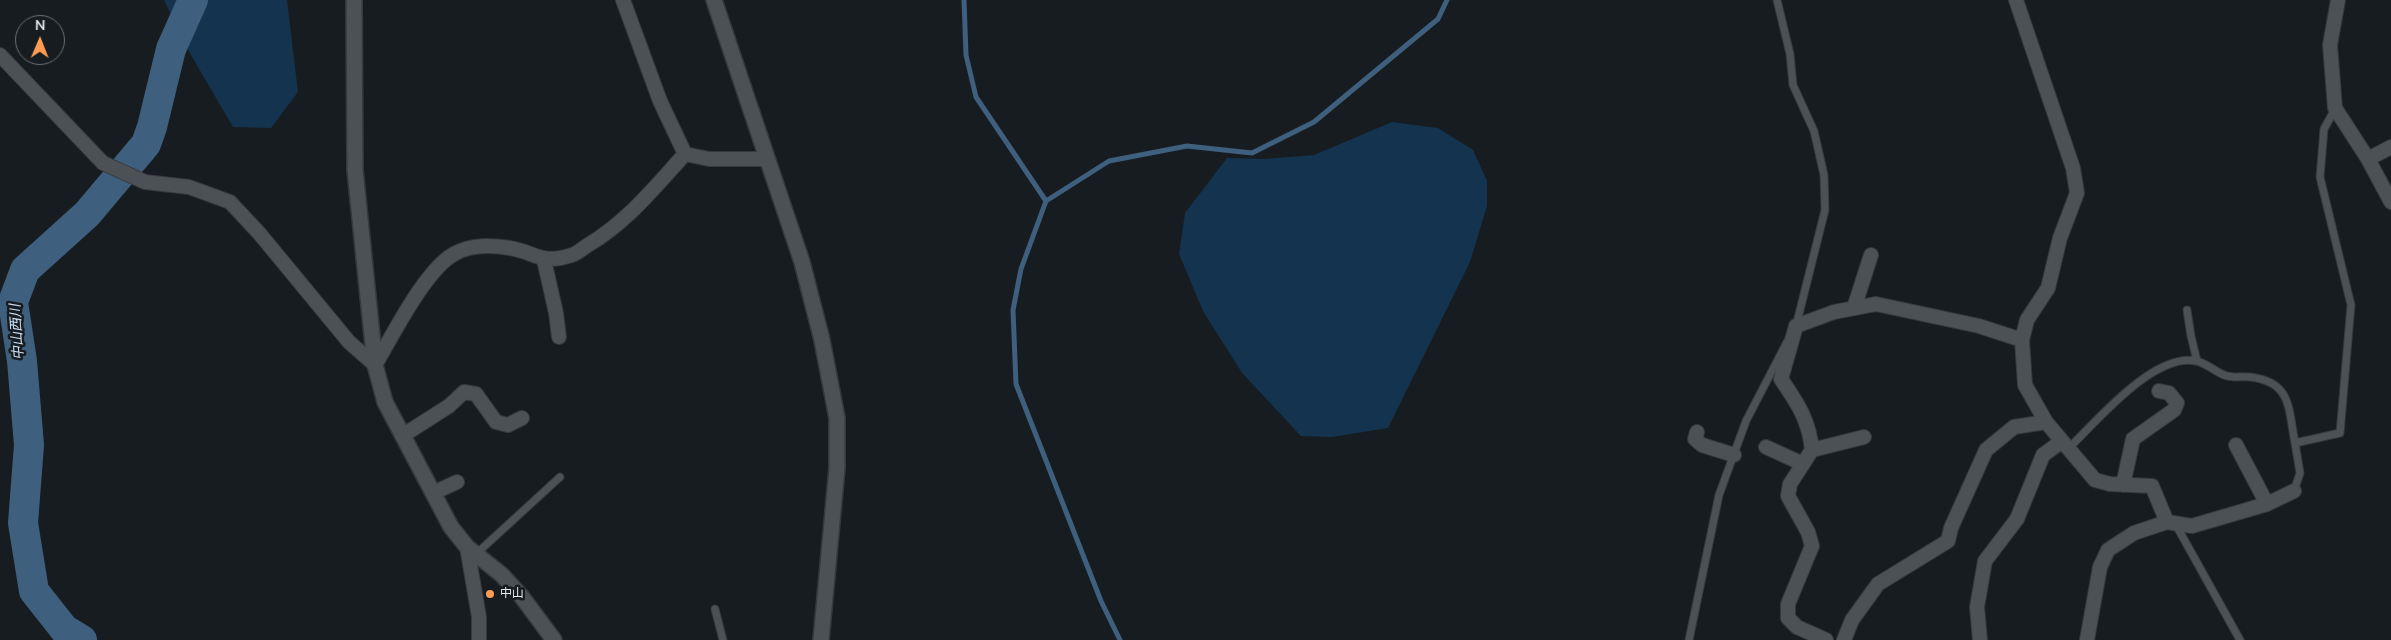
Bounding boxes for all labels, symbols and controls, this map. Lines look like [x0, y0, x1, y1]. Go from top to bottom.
north arrow [15, 15, 65, 65]
text: N [35, 16, 46, 35]
water label: 中山西川 [8, 303, 28, 361]
place label: 中山 [500, 587, 524, 601]
marker: 中山 [484, 588, 496, 600]

